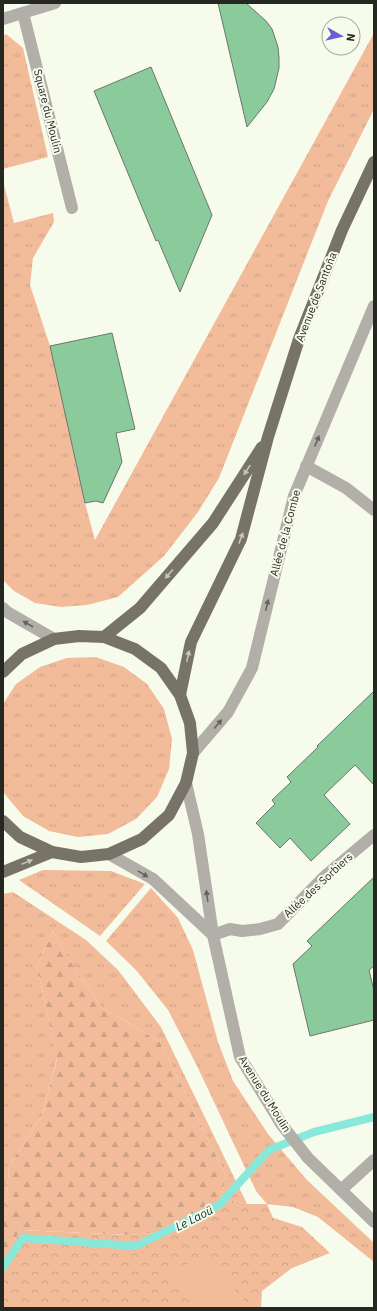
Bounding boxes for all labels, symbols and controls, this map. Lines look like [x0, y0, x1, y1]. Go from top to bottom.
north arrow [321, 16, 361, 56]
text: N [343, 32, 358, 42]
street label: Square du Moulin [31, 68, 65, 154]
street label: Avenue de Santoña [292, 250, 340, 344]
one-way arrow [314, 436, 320, 447]
one-way arrow [243, 465, 251, 475]
street label: Allée de la Combe [267, 488, 303, 578]
one-way arrow [238, 532, 244, 544]
one-way arrow [165, 569, 174, 579]
one-way arrow [264, 599, 270, 611]
one-way arrow [22, 621, 34, 628]
one-way arrow [185, 650, 191, 663]
one-way arrow [214, 718, 223, 729]
street label: Allée des Sorbiers [281, 849, 355, 921]
one-way arrow [22, 859, 33, 865]
one-way arrow [137, 870, 149, 877]
one-way arrow [204, 890, 210, 902]
street label: Avenue du Moulin [236, 1053, 294, 1135]
water label: Le Laoü [173, 1202, 216, 1234]

